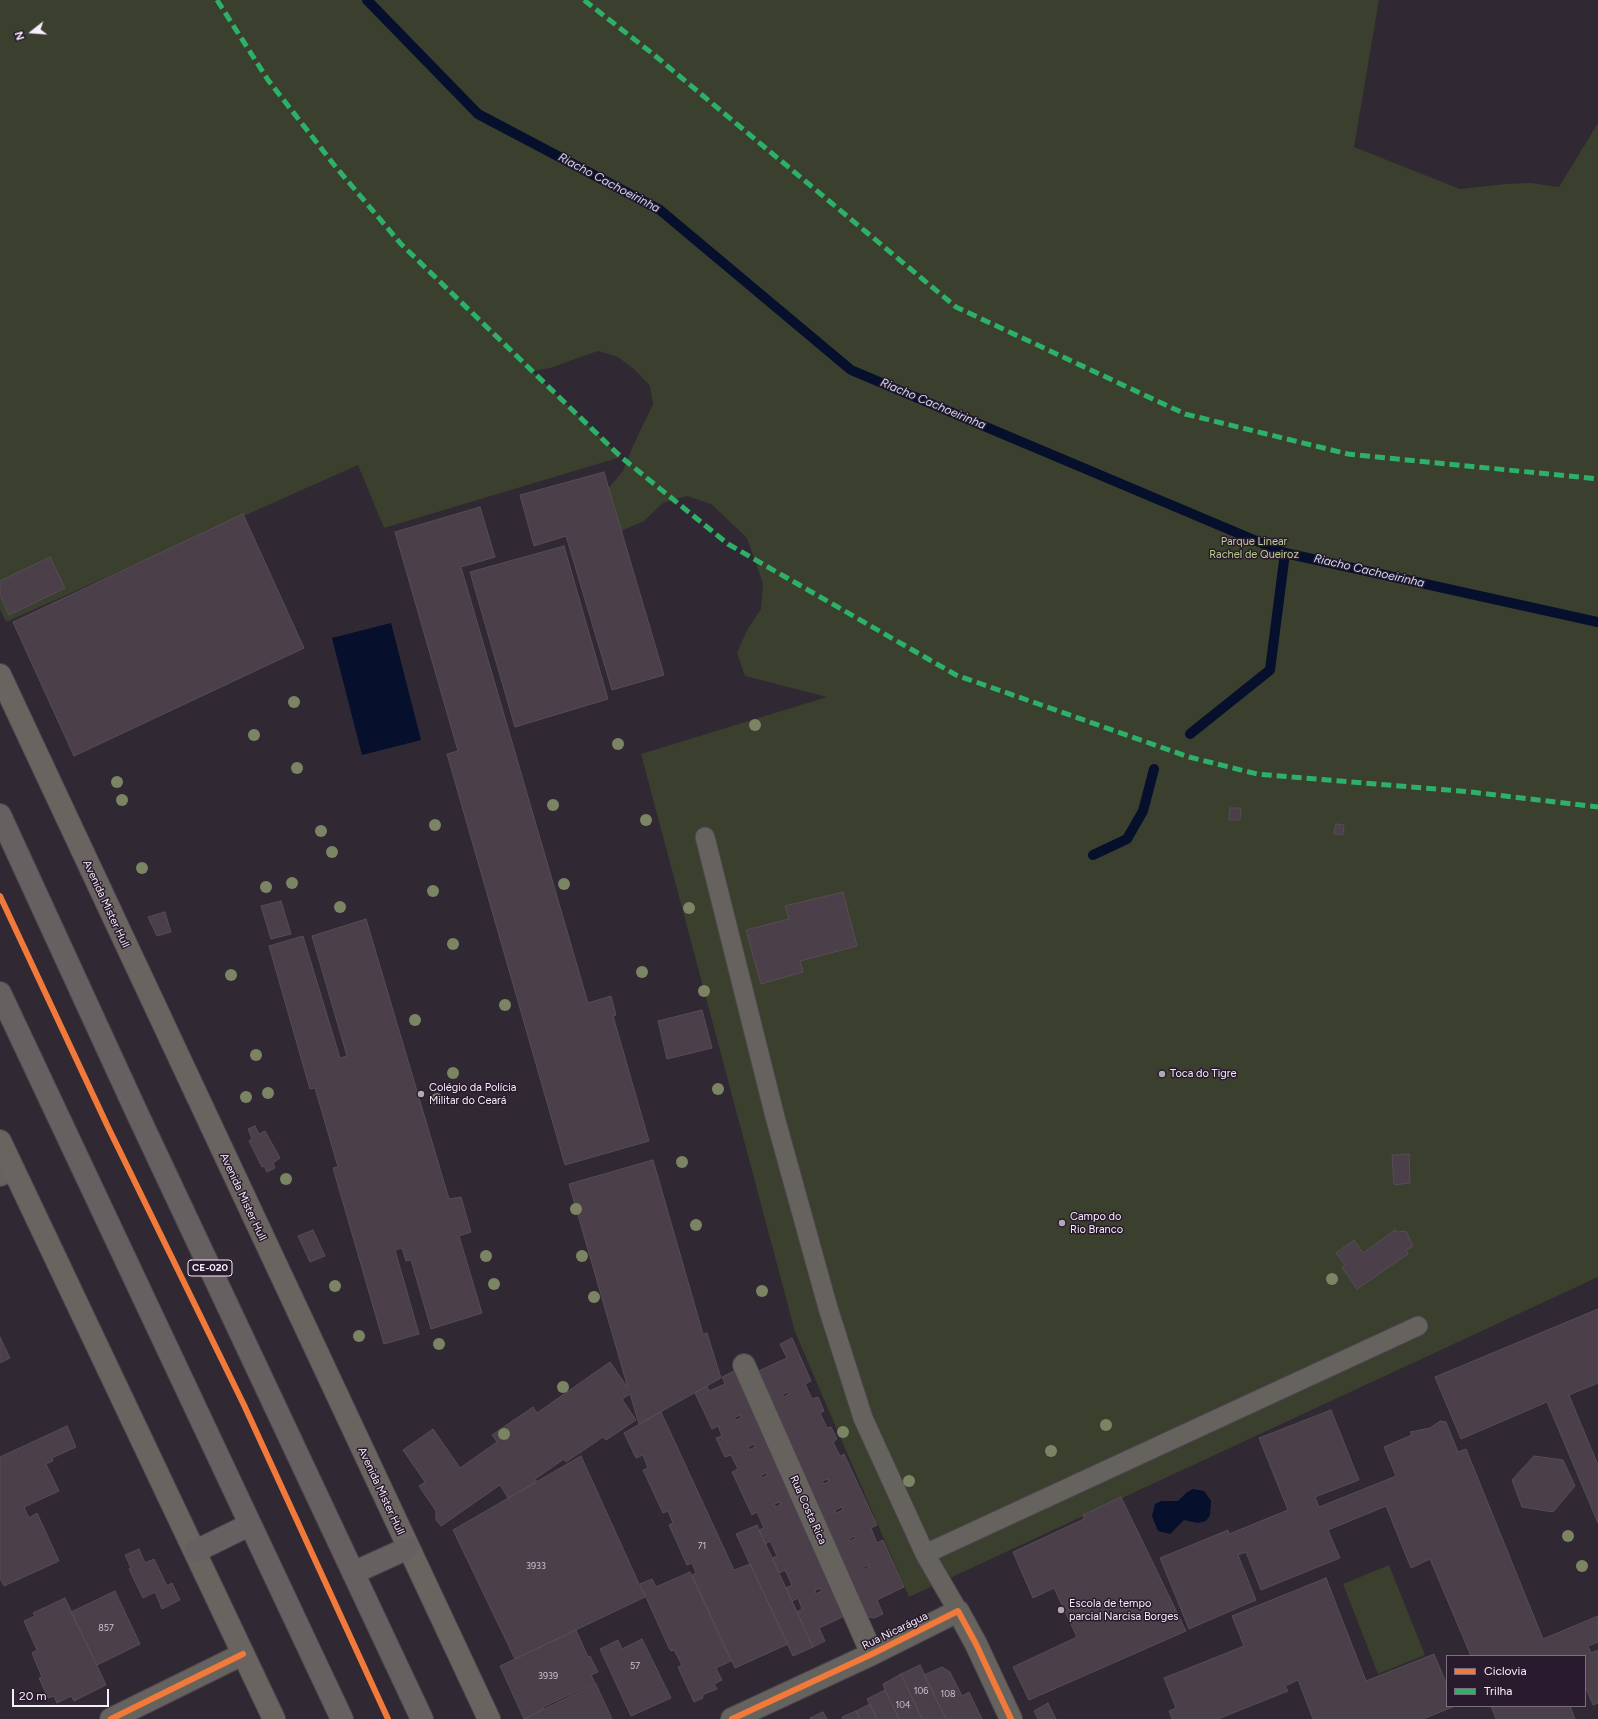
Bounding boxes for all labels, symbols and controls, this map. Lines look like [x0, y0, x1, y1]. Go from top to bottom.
north arrow [12, 12, 52, 52]
text: N [13, 30, 28, 42]
water label: Riacho Cachoeirinha [556, 150, 662, 216]
water label: Riacho Cachoeirinha [878, 375, 988, 433]
park label: Parque Linear Rachel de Queiroz [1209, 535, 1299, 561]
water label: Riacho Cachoeirinha [1312, 551, 1426, 591]
street label: Avenida Mister Hull [80, 858, 132, 950]
place label: Toca do Tigre [1170, 1067, 1236, 1081]
marker: Toca do Tigre [1157, 1069, 1167, 1079]
place label: Colégio da Polícia Militar do Ceará [429, 1081, 516, 1107]
marker: Colégio da Polícia Militar do Ceará [416, 1089, 426, 1099]
street label: Avenida Mister Hull [217, 1151, 269, 1243]
place label: Campo do Rio Branco [1070, 1210, 1123, 1236]
marker: Campo do Rio Branco [1057, 1218, 1067, 1228]
road number: CE-020 [188, 1260, 232, 1276]
street label: Avenida Mister Hull [355, 1445, 407, 1537]
street label: Rua Costa Rica [787, 1473, 829, 1547]
house number: 71 [698, 1541, 706, 1551]
house number: 3933 [526, 1561, 546, 1571]
place label: Escola de tempo parcial Narcisa Borges [1069, 1597, 1178, 1623]
marker: Escola de tempo parcial Narcisa Borges [1056, 1605, 1066, 1615]
street label: Rua Nicarágua [860, 1609, 930, 1653]
house number: 857 [98, 1623, 114, 1633]
legend [1446, 1655, 1586, 1707]
house number: 57 [630, 1661, 640, 1671]
text: Ciclovia [1484, 1664, 1527, 1678]
house number: 3939 [538, 1671, 558, 1681]
scale bar [14, 1681, 111, 1707]
text: Trilha [1484, 1684, 1512, 1698]
house number: 106 [914, 1686, 928, 1696]
text: 20 m [19, 1689, 47, 1703]
house number: 108 [940, 1689, 956, 1699]
house number: 104 [895, 1700, 911, 1710]

